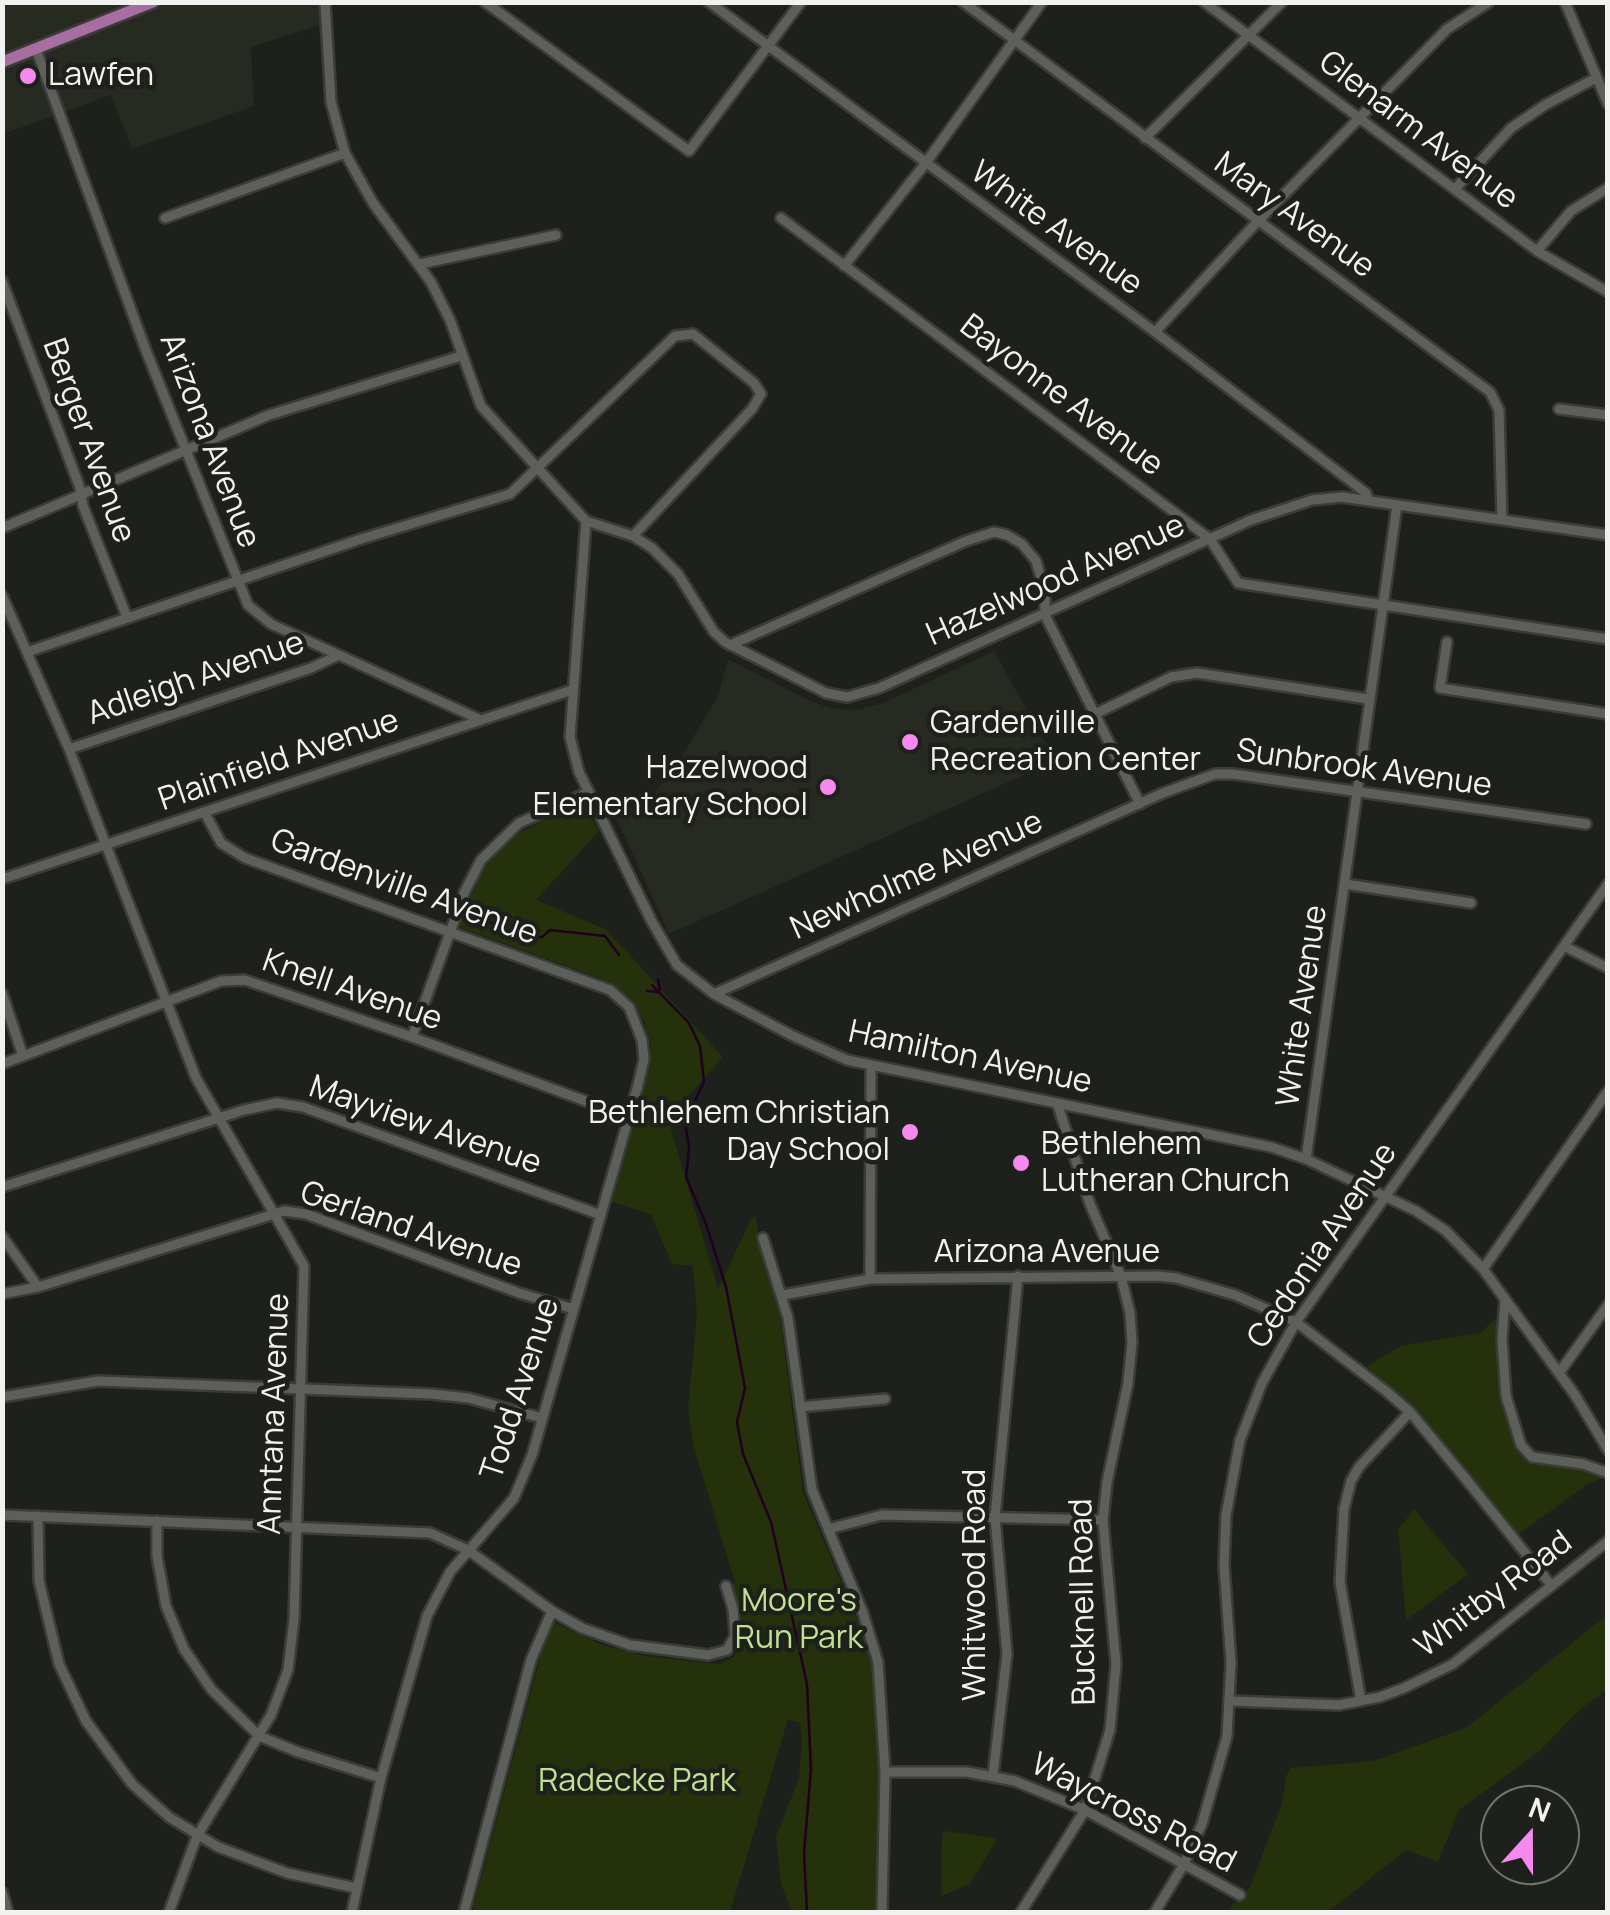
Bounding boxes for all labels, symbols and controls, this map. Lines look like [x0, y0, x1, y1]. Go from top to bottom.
street label: Glenarm Avenue [1311, 44, 1525, 218]
place label: Lawfen [48, 57, 154, 95]
marker: Lawfen [17, 65, 39, 87]
street label: Mary Avenue [1206, 145, 1382, 287]
street label: White Avenue [962, 154, 1150, 304]
street label: Bayonne Avenue [952, 307, 1170, 485]
street label: Arizona Avenue [150, 328, 268, 554]
street label: Berger Avenue [33, 334, 143, 548]
street label: Hazelwood Avenue [921, 507, 1191, 655]
street label: Adleigh Avenue [83, 624, 309, 734]
street label: Plainfield Avenue [154, 702, 404, 820]
place label: Gardenville Recreation Center [930, 705, 1201, 780]
marker: Gardenville Recreation Center [899, 731, 921, 753]
street label: Sunbrook Avenue [1234, 732, 1494, 806]
place label: Hazelwood Elementary School [533, 750, 808, 825]
marker: Hazelwood Elementary School [817, 776, 839, 798]
street label: Newholme Avenue [785, 803, 1049, 949]
street label: Gardenville Avenue [265, 822, 543, 954]
street label: White Avenue [1270, 903, 1336, 1109]
street label: Knell Avenue [257, 942, 447, 1040]
street label: Hamilton Avenue [845, 1013, 1095, 1103]
street label: Mayview Avenue [304, 1068, 546, 1184]
place label: Bethlehem Christian Day School [588, 1095, 890, 1170]
marker: Bethlehem Christian Day School [899, 1121, 921, 1143]
place label: Bethlehem Lutheran Church [1041, 1126, 1290, 1201]
street label: Cedonia Avenue [1240, 1136, 1406, 1356]
marker: Bethlehem Lutheran Church [1010, 1152, 1032, 1174]
street label: Gerland Avenue [295, 1174, 527, 1286]
street label: Arizona Avenue [934, 1234, 1160, 1272]
street label: Anntana Avenue [252, 1293, 298, 1535]
street label: Todd Avenue [473, 1293, 569, 1485]
street label: Whitwood Road [957, 1469, 995, 1701]
street label: Bucknell Road [1063, 1498, 1105, 1706]
street label: Whitby Road [1408, 1524, 1580, 1666]
park label: Moore's Run Park [735, 1583, 863, 1658]
street label: Waycross Road [1024, 1746, 1242, 1882]
park label: Radecke Park [538, 1763, 736, 1801]
north arrow [1480, 1785, 1580, 1885]
text: N [1524, 1788, 1556, 1830]

